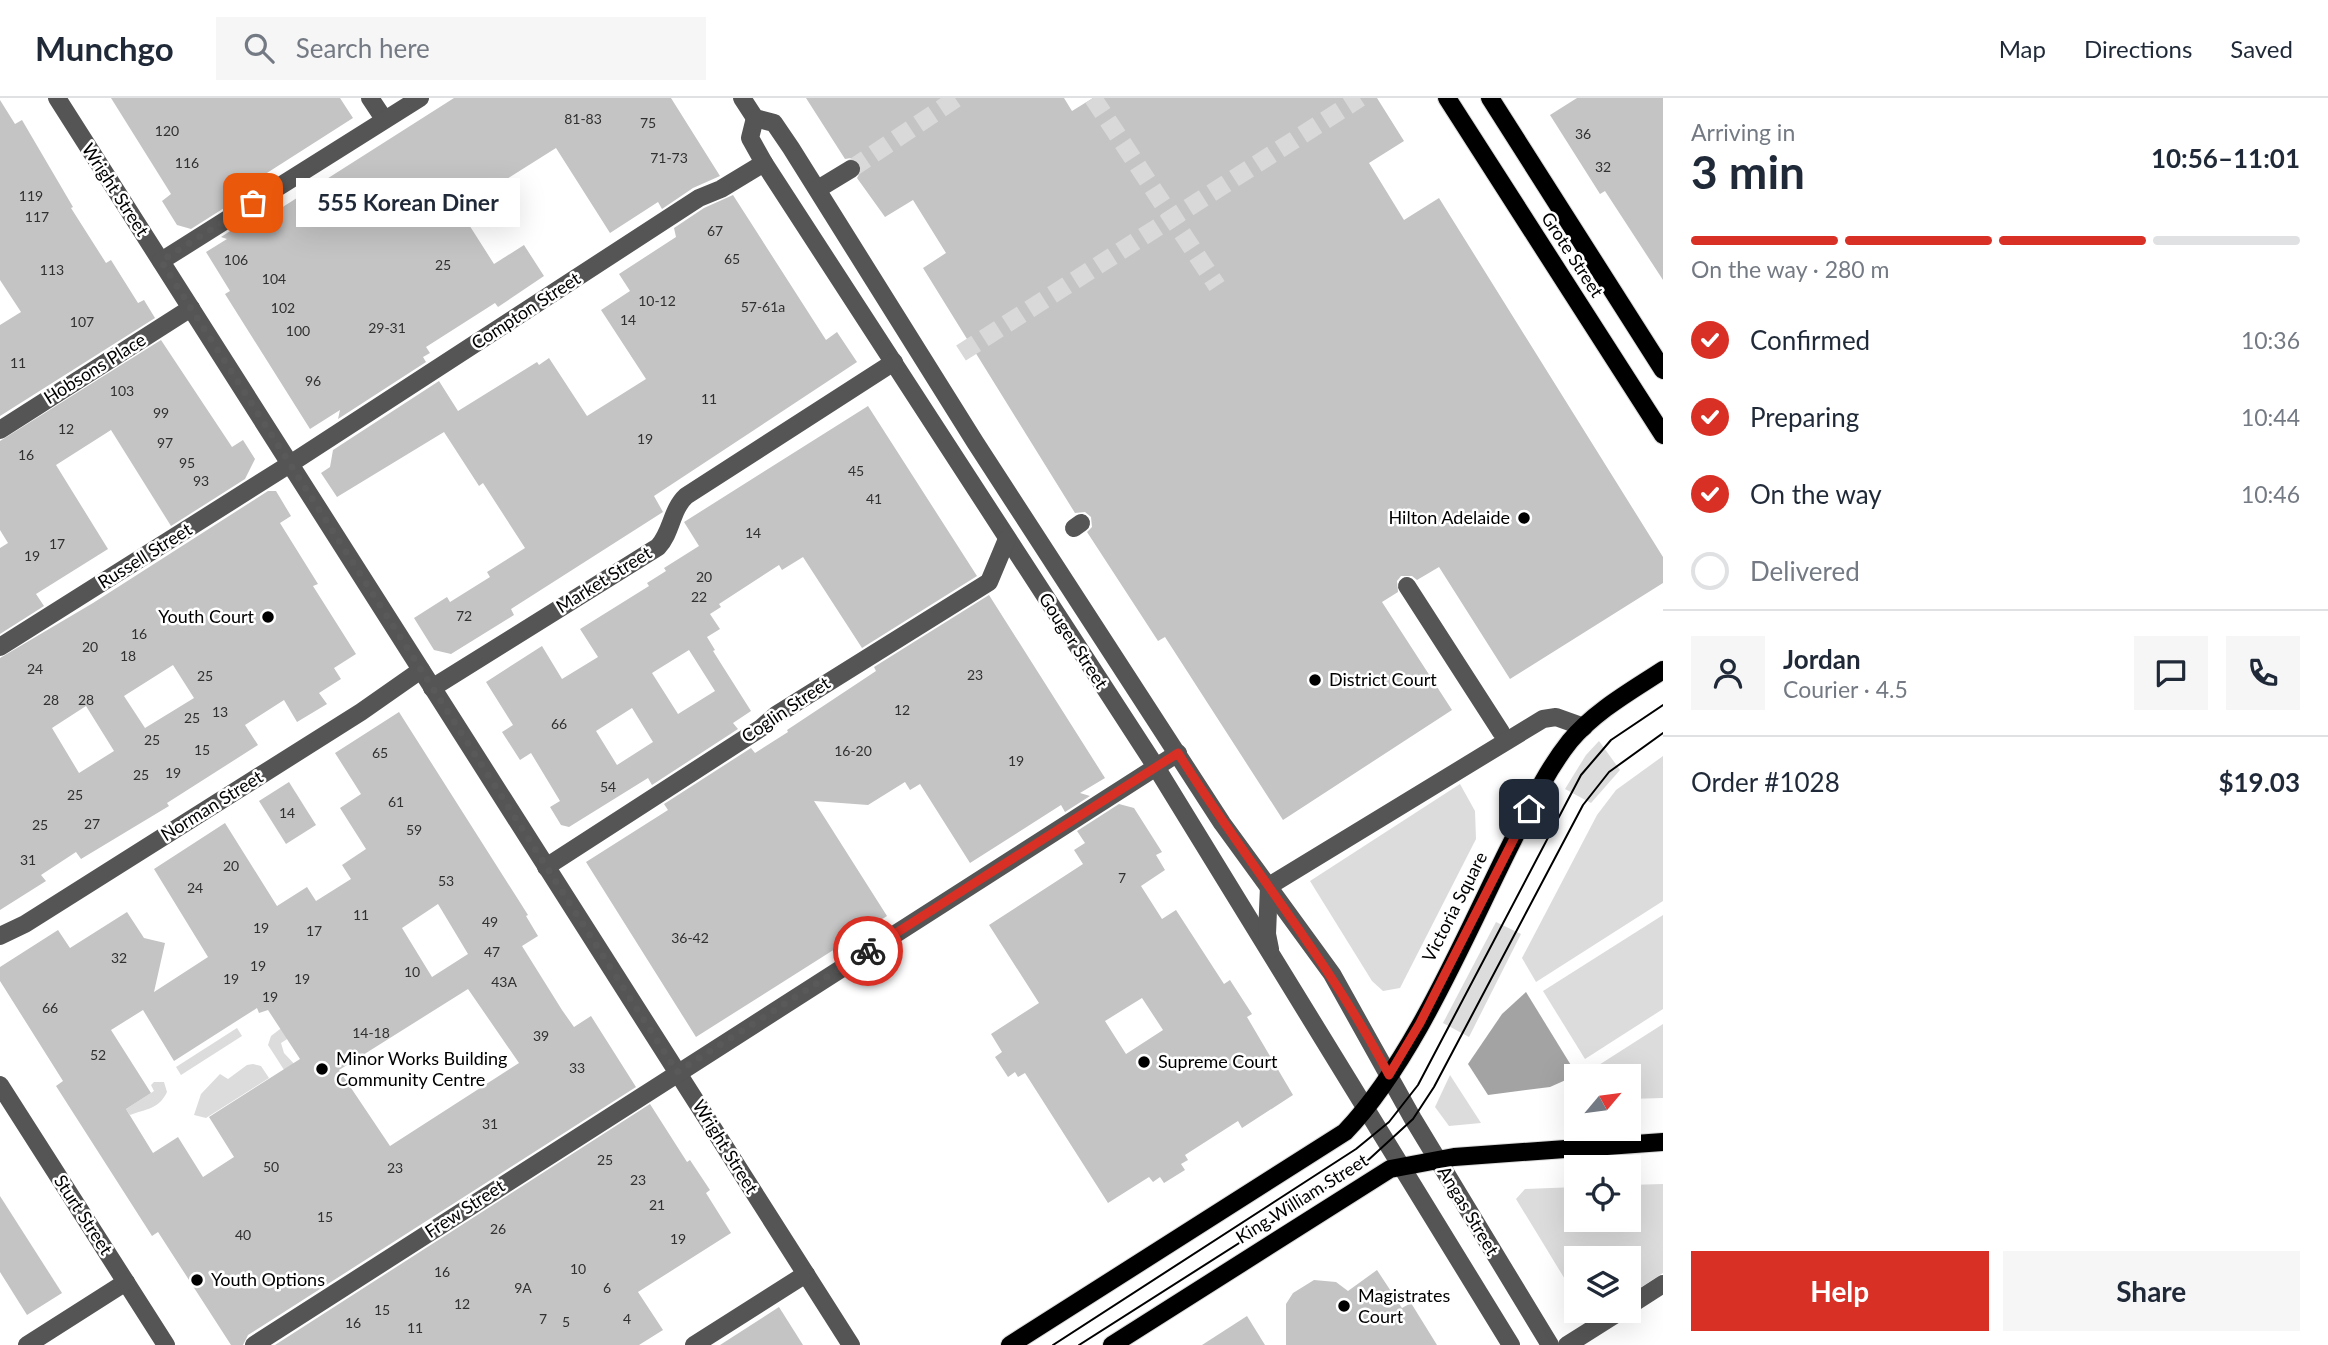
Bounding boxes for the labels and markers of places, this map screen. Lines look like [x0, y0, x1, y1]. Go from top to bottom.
pin [223, 173, 283, 233]
callout: 555 Korean Diner [295, 178, 519, 228]
place label: Hilton Adelaide [1388, 506, 1510, 528]
marker: Hilton Adelaide [1516, 510, 1532, 526]
place label: Youth Court [158, 605, 255, 627]
marker: Youth Court [260, 609, 276, 625]
place label: District Court [1329, 668, 1437, 690]
marker: District Court [1307, 672, 1323, 688]
pin [1499, 779, 1559, 839]
place label: Minor Works Building Community Centre [336, 1047, 507, 1090]
place label: Supreme Court [1158, 1050, 1278, 1072]
marker: Supreme Court [1136, 1054, 1152, 1070]
marker: Minor Works Building Community Centre [314, 1061, 330, 1077]
place label: Youth Options [211, 1268, 325, 1290]
marker: Youth Options [189, 1272, 205, 1288]
place label: Magistrates Court [1358, 1284, 1450, 1327]
marker: Magistrates Court [1336, 1298, 1352, 1314]

